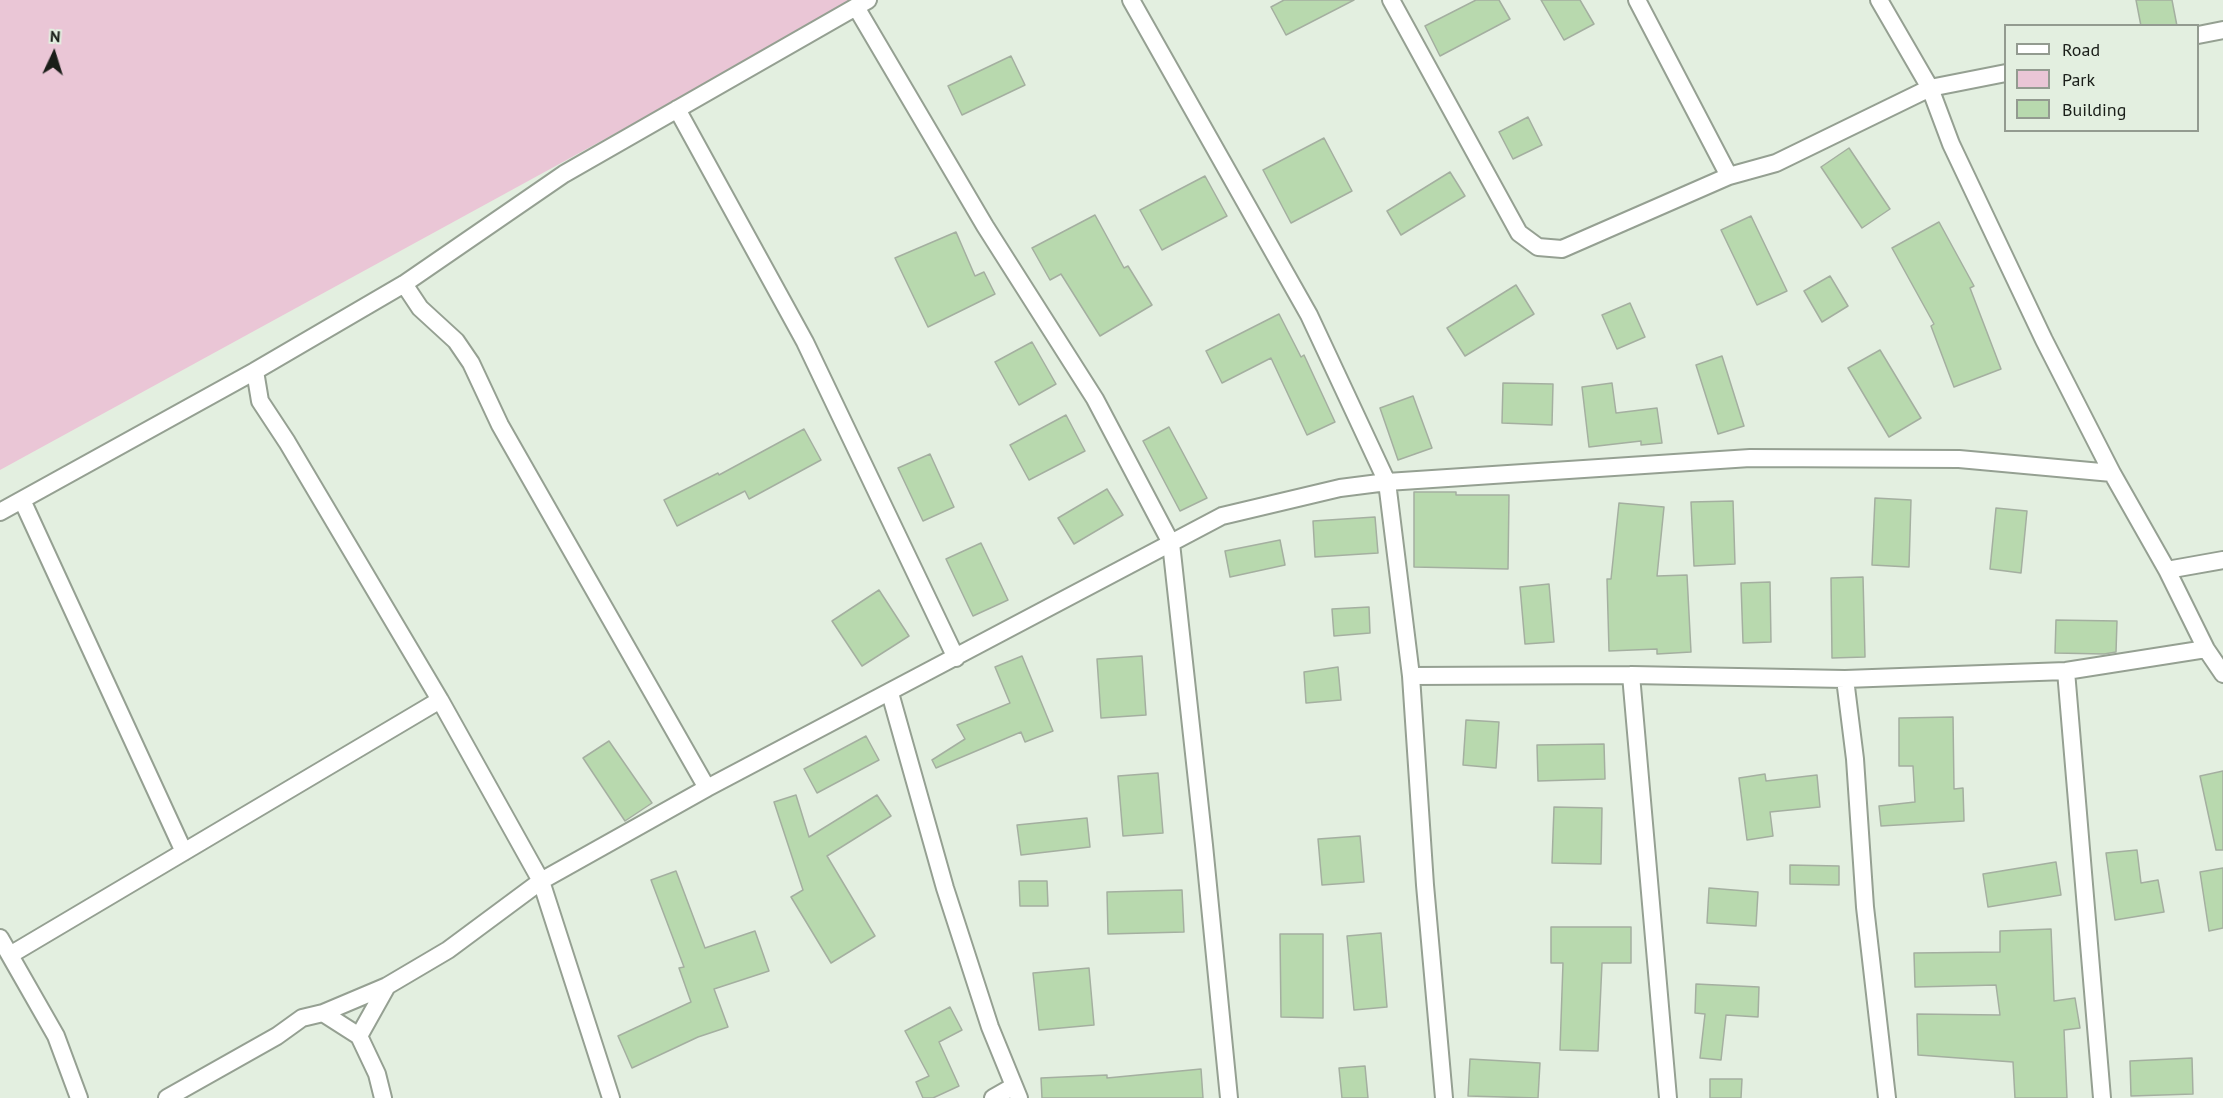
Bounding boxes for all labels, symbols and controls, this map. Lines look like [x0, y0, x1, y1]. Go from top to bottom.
north arrow [24, 24, 84, 84]
legend [2004, 24, 2199, 132]
text: N [49, 26, 61, 46]
text: Road [2062, 38, 2100, 61]
text: Park [2062, 68, 2095, 91]
text: Building [2062, 98, 2126, 121]

